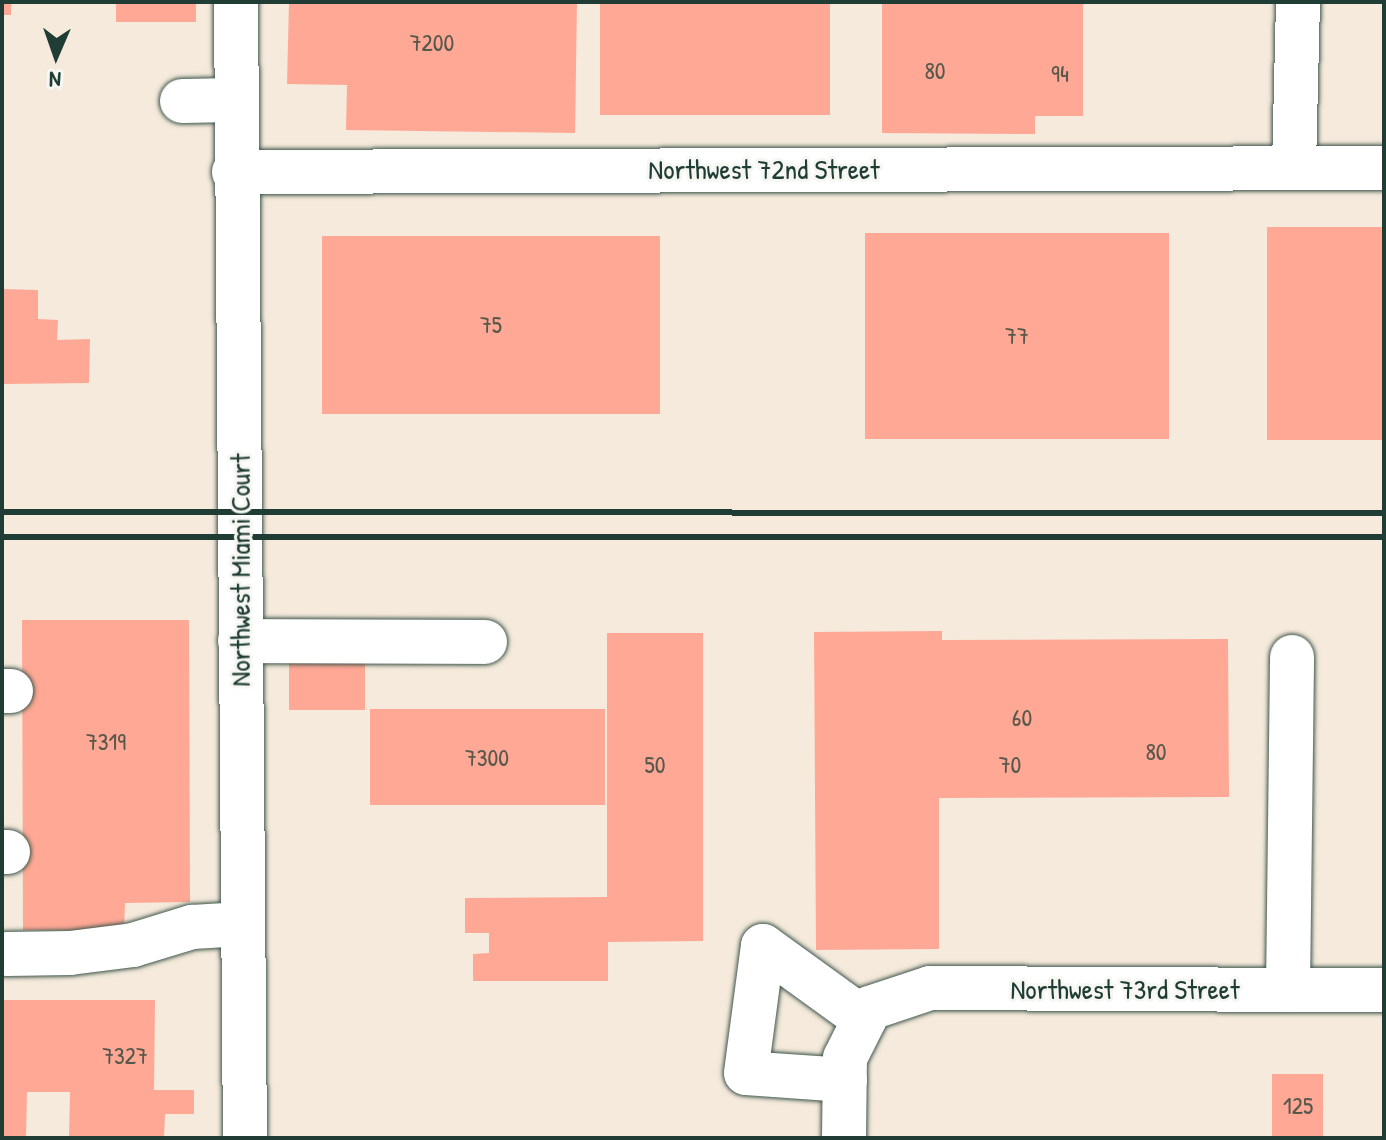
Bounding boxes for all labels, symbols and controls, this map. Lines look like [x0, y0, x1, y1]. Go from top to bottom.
north arrow [16, 16, 96, 96]
house number: 7200 [410, 29, 454, 57]
house number: 80 [924, 57, 946, 85]
house number: 94 [1051, 60, 1069, 88]
text: N [49, 65, 62, 95]
street label: Northwest 72nd Street [648, 152, 880, 186]
house number: 75 [480, 311, 502, 339]
house number: 77 [1005, 322, 1029, 350]
street label: Northwest Miami Court [223, 453, 257, 687]
house number: 60 [1012, 704, 1032, 732]
house number: 7319 [86, 728, 126, 756]
house number: 80 [1145, 738, 1167, 766]
house number: 7300 [465, 744, 509, 772]
house number: 50 [645, 751, 665, 779]
house number: 70 [999, 751, 1021, 779]
street label: Northwest 73rd Street [1010, 972, 1240, 1006]
house number: 7327 [102, 1042, 148, 1070]
house number: 125 [1283, 1092, 1313, 1120]

